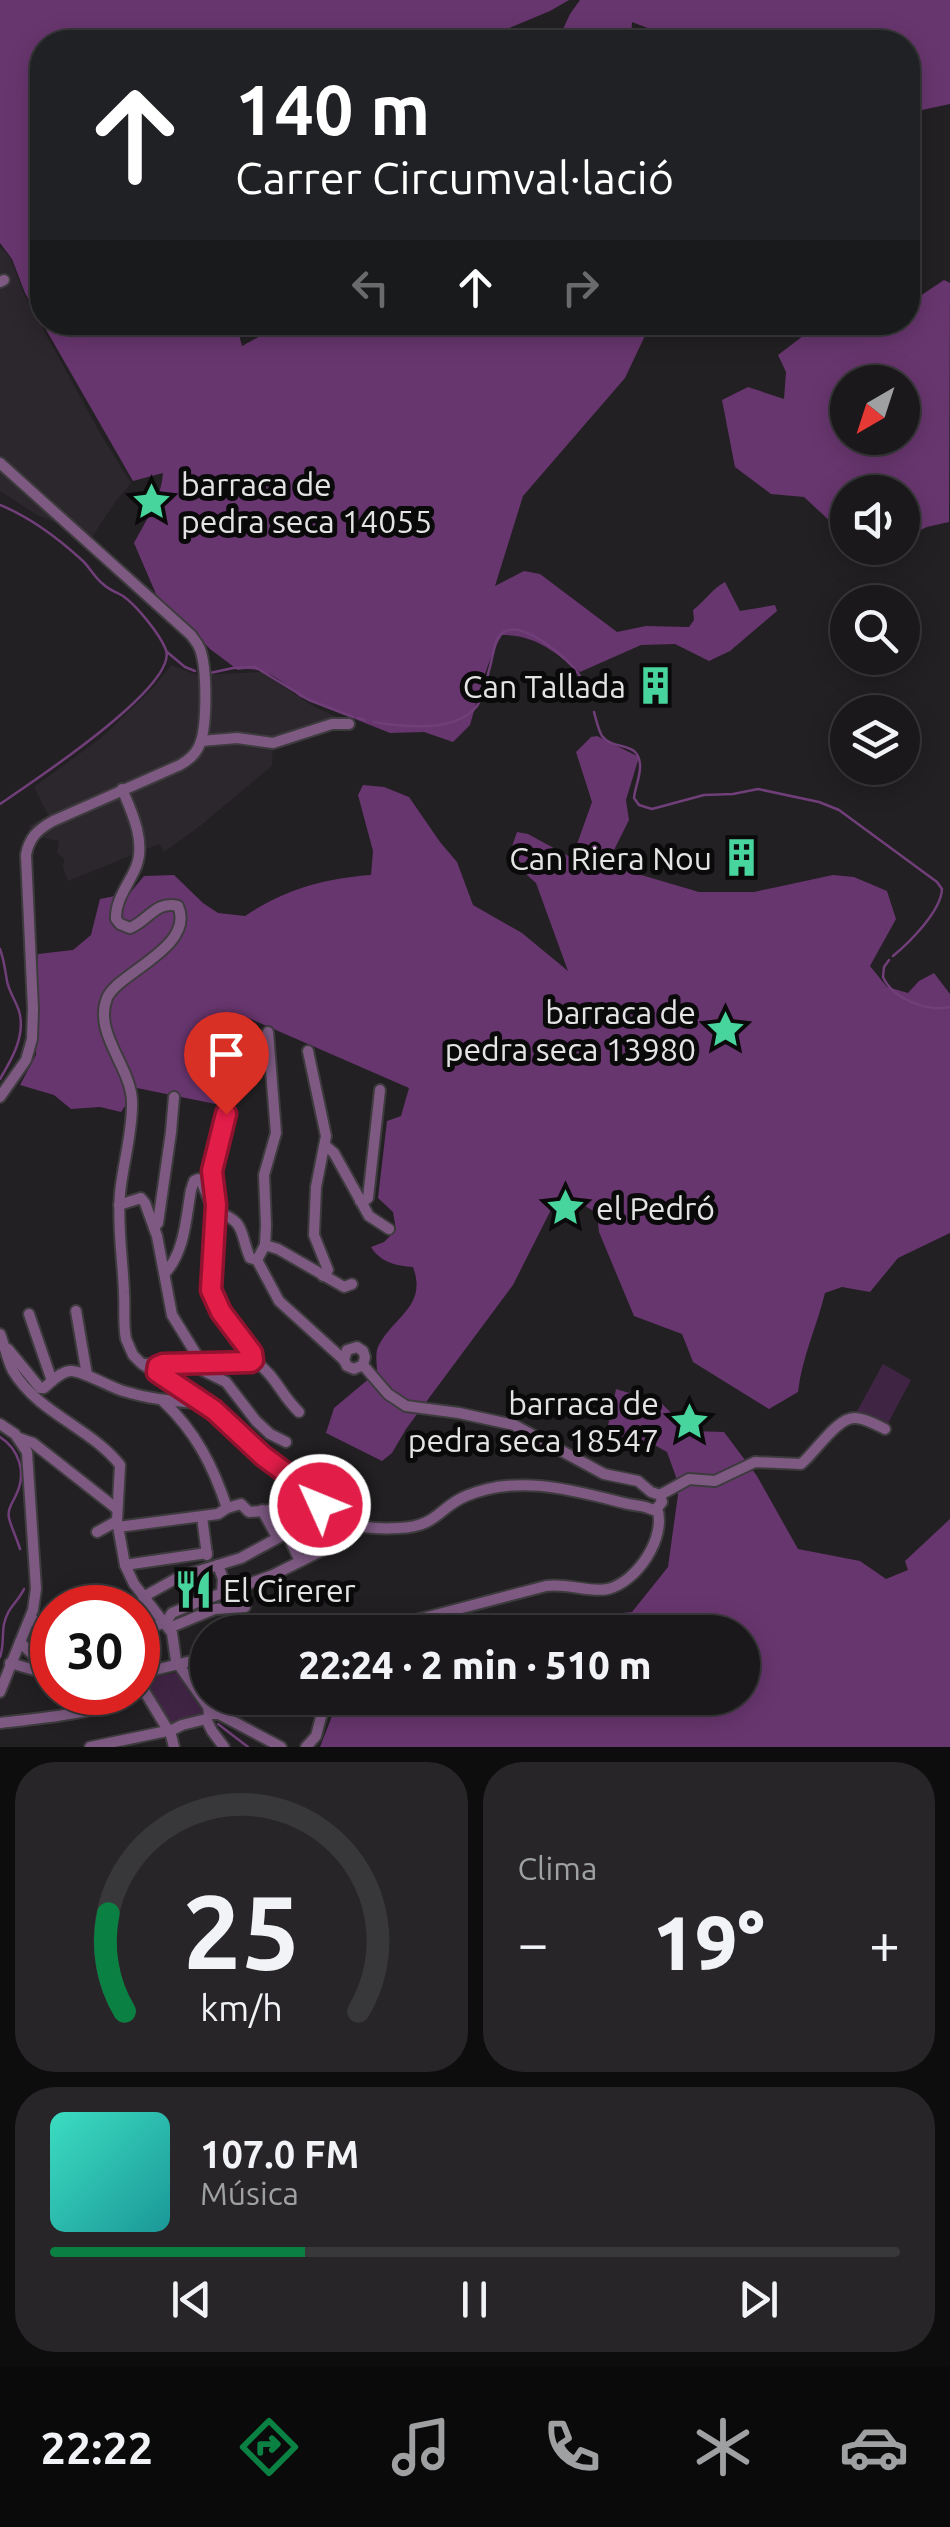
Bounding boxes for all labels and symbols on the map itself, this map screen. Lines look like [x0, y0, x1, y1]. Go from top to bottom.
north arrow [830, 365, 920, 455]
place label: barraca de pedra seca 14055 [181, 466, 432, 539]
place icon: barraca de pedra seca 14055 [130, 481, 172, 523]
building icon: Can Tallada [635, 665, 677, 707]
place label: Can Tallada [463, 668, 626, 704]
building icon: Can Riera Nou [721, 837, 763, 879]
place label: Can Riera Nou [509, 840, 712, 876]
place label: barraca de pedra seca 13980 [445, 994, 696, 1067]
place icon: barraca de pedra seca 13980 [705, 1009, 747, 1051]
pin [184, 1012, 269, 1115]
place icon: el Pedró [545, 1187, 587, 1229]
place label: el Pedró [596, 1190, 715, 1226]
place label: barraca de pedra seca 18547 [408, 1385, 659, 1458]
place icon: barraca de pedra seca 18547 [668, 1400, 710, 1442]
position arrow [268, 1453, 372, 1557]
restaurant icon: El Cirerer [172, 1569, 214, 1611]
place label: El Cirerer [223, 1572, 356, 1608]
speed limit sign: 30 [30, 1585, 160, 1715]

